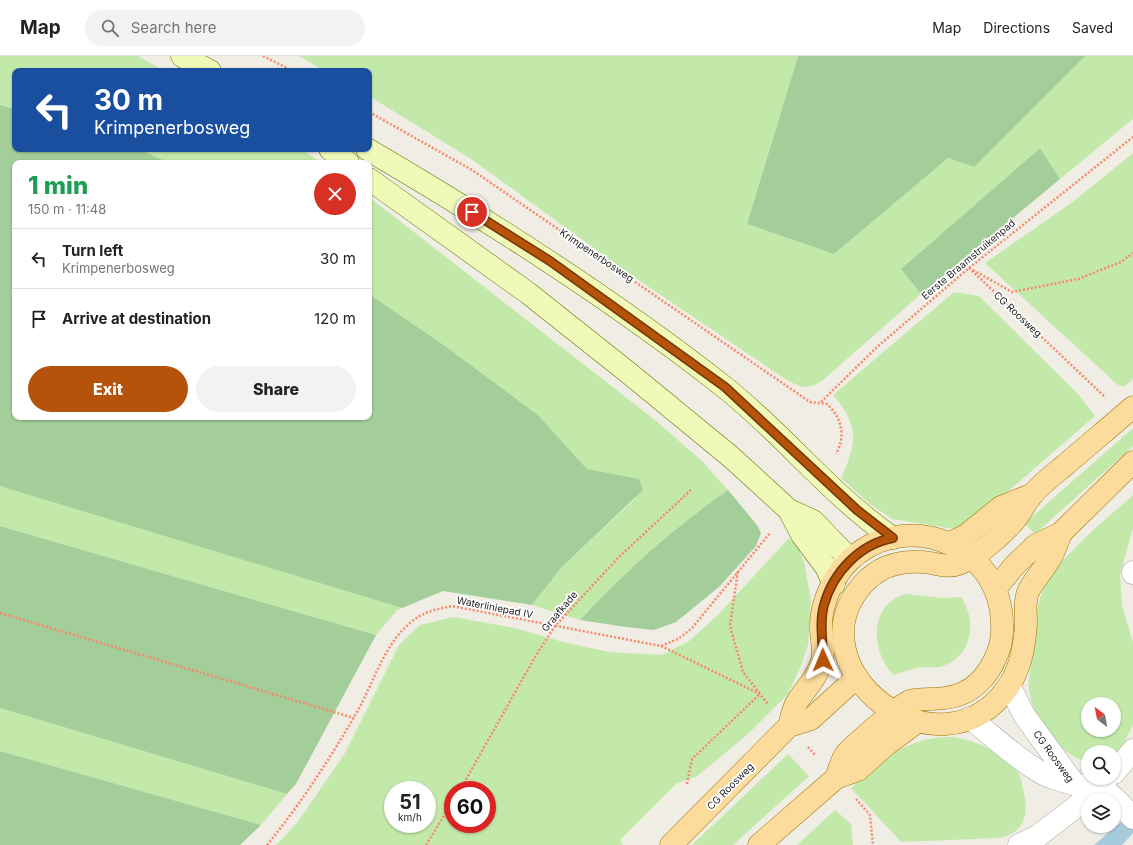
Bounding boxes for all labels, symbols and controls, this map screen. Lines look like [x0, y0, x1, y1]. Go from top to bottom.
search box [85, 10, 365, 46]
text: Map [20, 16, 61, 39]
icon: search [99, 17, 121, 39]
text: Search here [131, 18, 216, 37]
text: Map [932, 19, 961, 36]
text: Directions [983, 19, 1050, 36]
text: Saved [1072, 19, 1113, 36]
text: 30 m [94, 83, 163, 117]
icon: left [28, 84, 80, 136]
text: Krimpenerbosweg [94, 117, 250, 138]
text: 1 min [28, 171, 88, 200]
button: close [314, 173, 356, 215]
pin [455, 195, 489, 229]
text: 150 m · 11:48 [28, 201, 106, 217]
icon: arrive [461, 201, 483, 223]
street label: Eerste Braamstruikenpad [919, 216, 1017, 302]
street label: Krimpenerbosweg [558, 226, 636, 284]
text: Turn left [62, 241, 123, 260]
icon: left [28, 248, 50, 270]
text: 30 m [320, 249, 356, 268]
text: Krimpenerbosweg [62, 260, 175, 276]
street label: CG Roosweg [992, 289, 1044, 339]
icon: arrive [28, 308, 50, 330]
text: Arrive at destination [62, 309, 211, 328]
text: 120 m [314, 309, 356, 328]
button: Exit [28, 366, 188, 412]
button: Share [196, 366, 356, 412]
street label: Graafkade [539, 588, 580, 634]
street label: Waterliniepad IV [456, 594, 534, 620]
position arrow [802, 639, 844, 681]
north arrow [1081, 697, 1121, 737]
map controls [1081, 697, 1121, 833]
street label: CG Roosweg [1031, 728, 1077, 784]
button: search [1081, 745, 1121, 785]
street label: CG Roosweg [704, 760, 756, 812]
speed limit sign: 60 [444, 781, 496, 833]
text: 51 [399, 790, 421, 814]
button: layers [1081, 793, 1121, 833]
text: km/h [398, 811, 422, 823]

